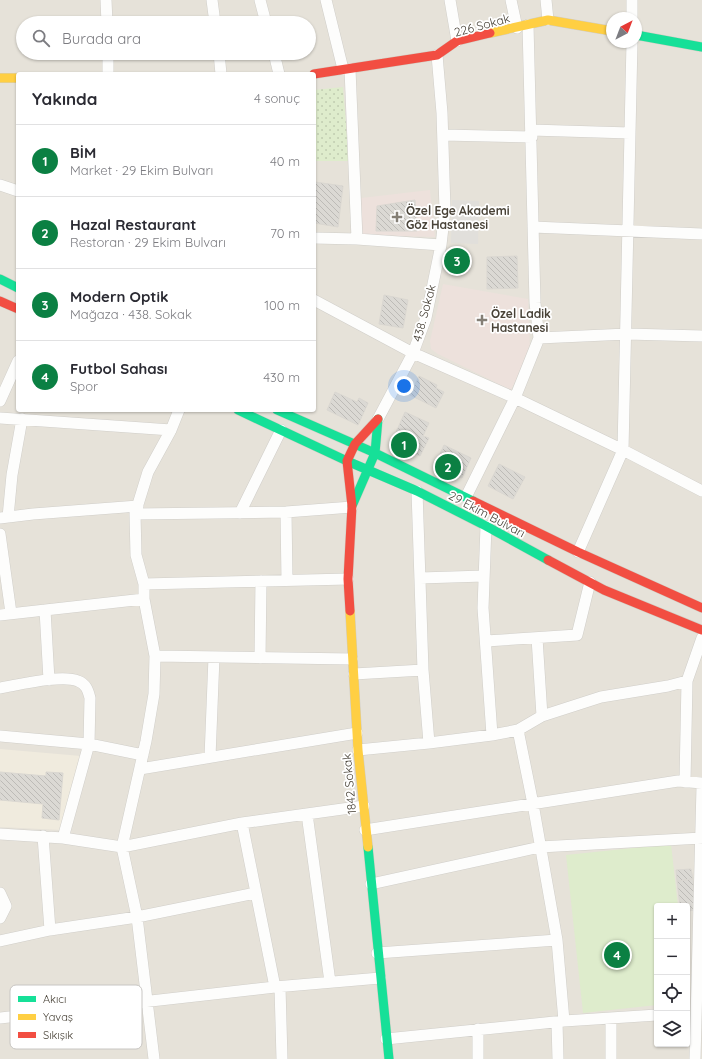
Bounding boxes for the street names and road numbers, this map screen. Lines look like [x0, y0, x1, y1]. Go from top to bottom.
street label: 226 Sokak [452, 10, 512, 40]
street label: 438. Sokak [409, 283, 439, 343]
street label: 29 Ekim Bulvarı [446, 488, 528, 540]
street label: 1842 Sokak [339, 753, 359, 815]

